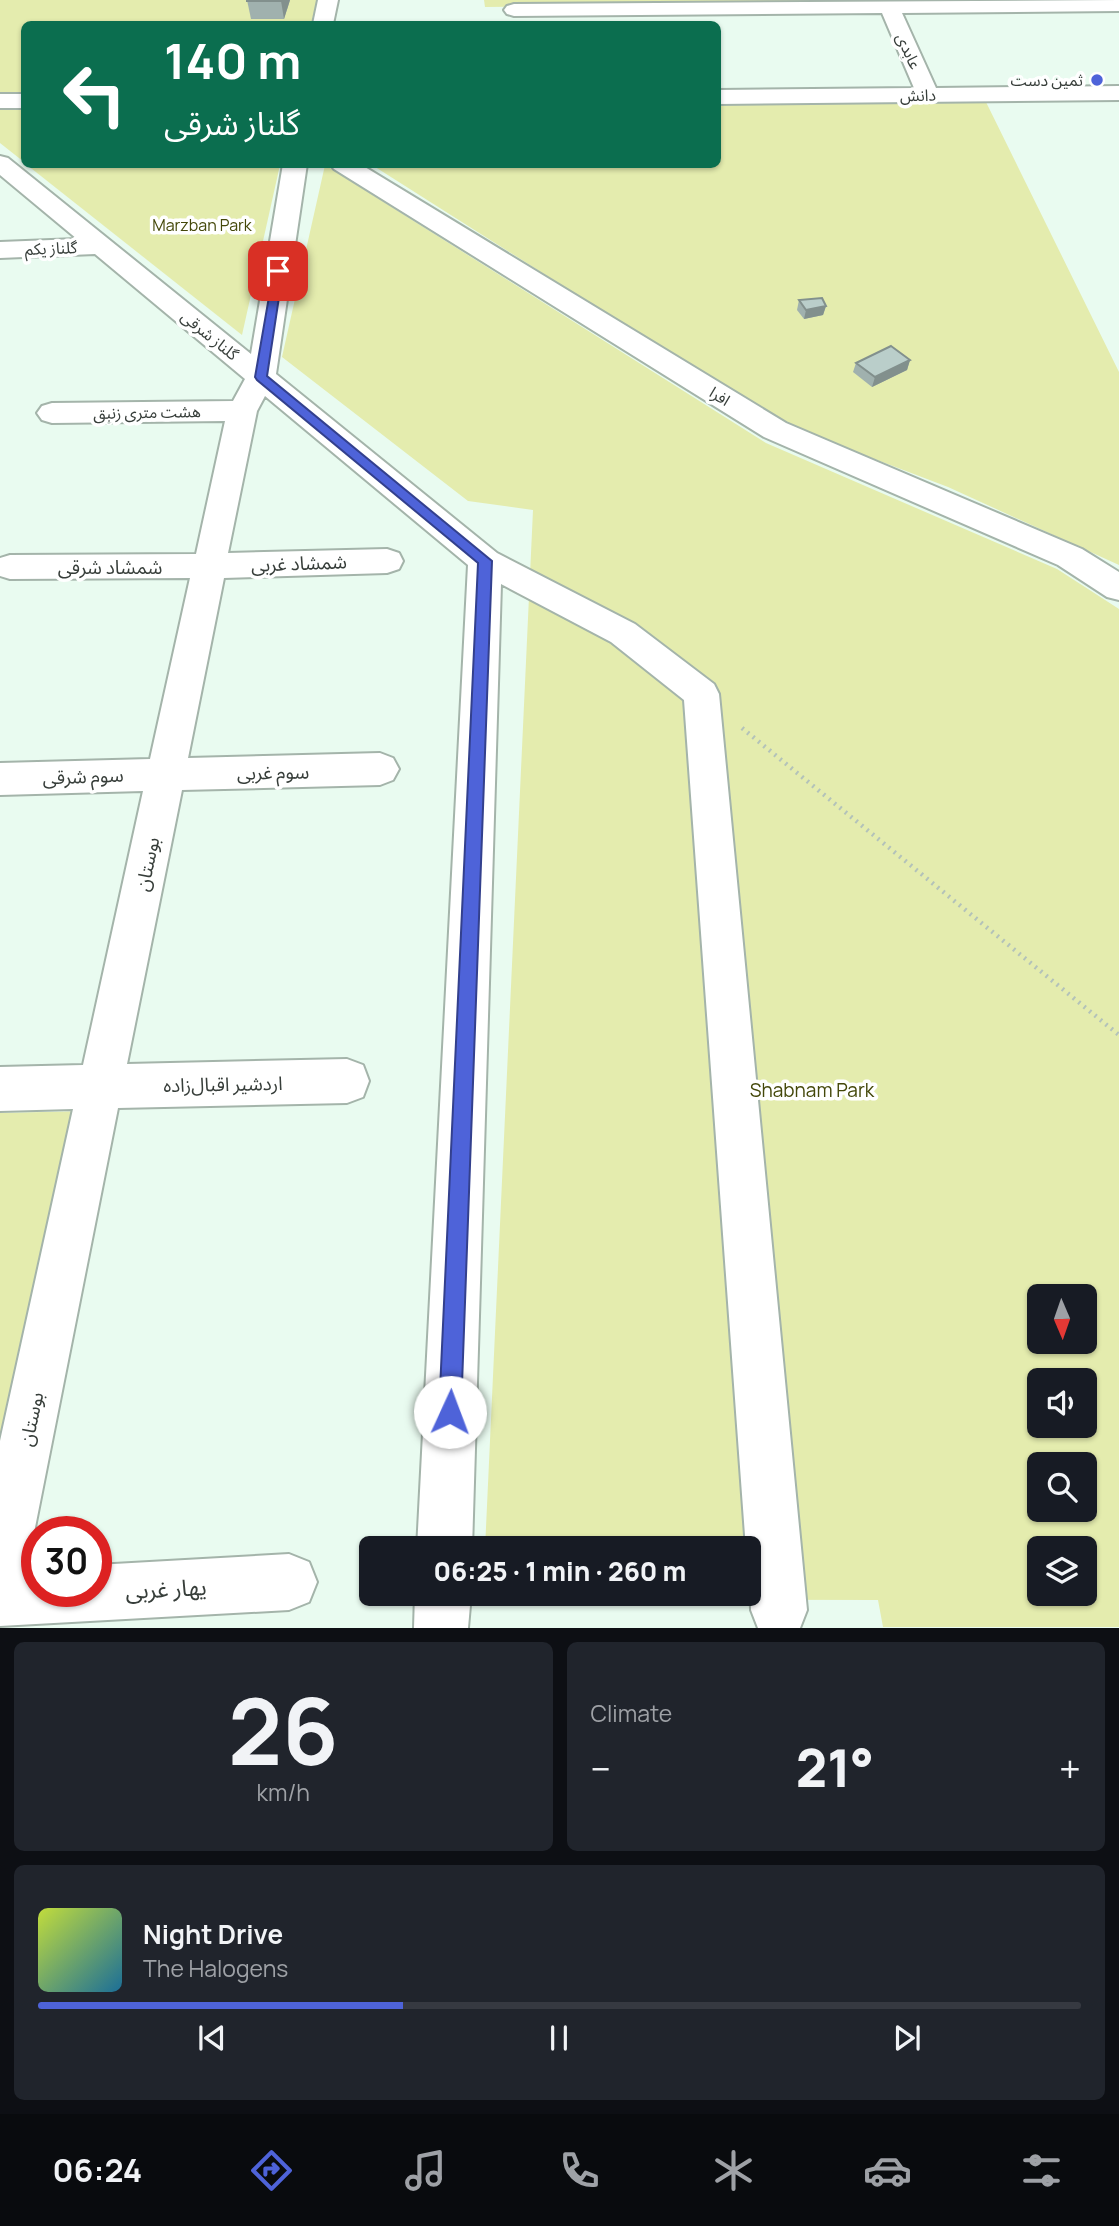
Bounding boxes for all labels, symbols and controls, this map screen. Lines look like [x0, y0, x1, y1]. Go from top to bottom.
text: 140 m [164, 27, 301, 94]
street label: عابدی [891, 29, 927, 73]
icon: left [49, 49, 140, 140]
place label: ثمین دست [1010, 69, 1083, 91]
marker: ثمین دست [1089, 72, 1105, 88]
street label: دانش [900, 84, 936, 106]
text: گلناز شرقی [164, 101, 300, 145]
park label: Marzban Park [152, 214, 253, 236]
street label: گلناز یکم [24, 236, 78, 262]
pin [248, 241, 308, 301]
icon: arrive [259, 252, 297, 290]
street label: گلناز شرقی [177, 305, 244, 365]
street label: افرا [705, 381, 735, 411]
street label: هشت متری زنبق [93, 400, 201, 424]
street label: شمشاد غربی [251, 548, 347, 578]
street label: شمشاد شرقی [58, 554, 162, 580]
street label: سوم غربی [237, 758, 309, 788]
street label: سوم شرقی [42, 762, 124, 792]
street label: بوستان [129, 835, 165, 893]
street label: اردشیر اقبال‌زاده [163, 1070, 283, 1098]
park label: Shabnam Park [750, 1077, 875, 1103]
north arrow [1027, 1284, 1097, 1354]
map controls [1027, 1284, 1097, 1606]
button: sound [1027, 1368, 1097, 1438]
position arrow [413, 1375, 487, 1449]
street label: بوستان [13, 1390, 49, 1448]
button: search [1027, 1452, 1097, 1522]
speed limit sign: 30 [21, 1516, 112, 1607]
button: layers [1027, 1536, 1097, 1606]
text: 06:25 · 1 min · 260 m [434, 1553, 686, 1589]
street label: یهار غربی [124, 1570, 207, 1606]
text: 26 [228, 1668, 339, 1792]
text: Climate [591, 1697, 672, 1729]
text: 21° [796, 1732, 874, 1803]
text: − [591, 1742, 611, 1794]
text: + [1059, 1742, 1081, 1794]
text: km/h [257, 1776, 310, 1808]
text: Night Drive [143, 1916, 283, 1952]
text: The Halogens [143, 1952, 288, 1984]
icon: previous [193, 2019, 231, 2057]
icon: pause [540, 2019, 578, 2057]
icon: next [888, 2019, 926, 2057]
icon: directions [247, 2146, 296, 2195]
icon: music [401, 2146, 450, 2195]
icon: phone [555, 2146, 604, 2195]
icon: climate [709, 2146, 758, 2195]
icon: car [863, 2146, 912, 2195]
icon: filters [1017, 2146, 1066, 2195]
text: 06:24 [53, 2148, 142, 2192]

